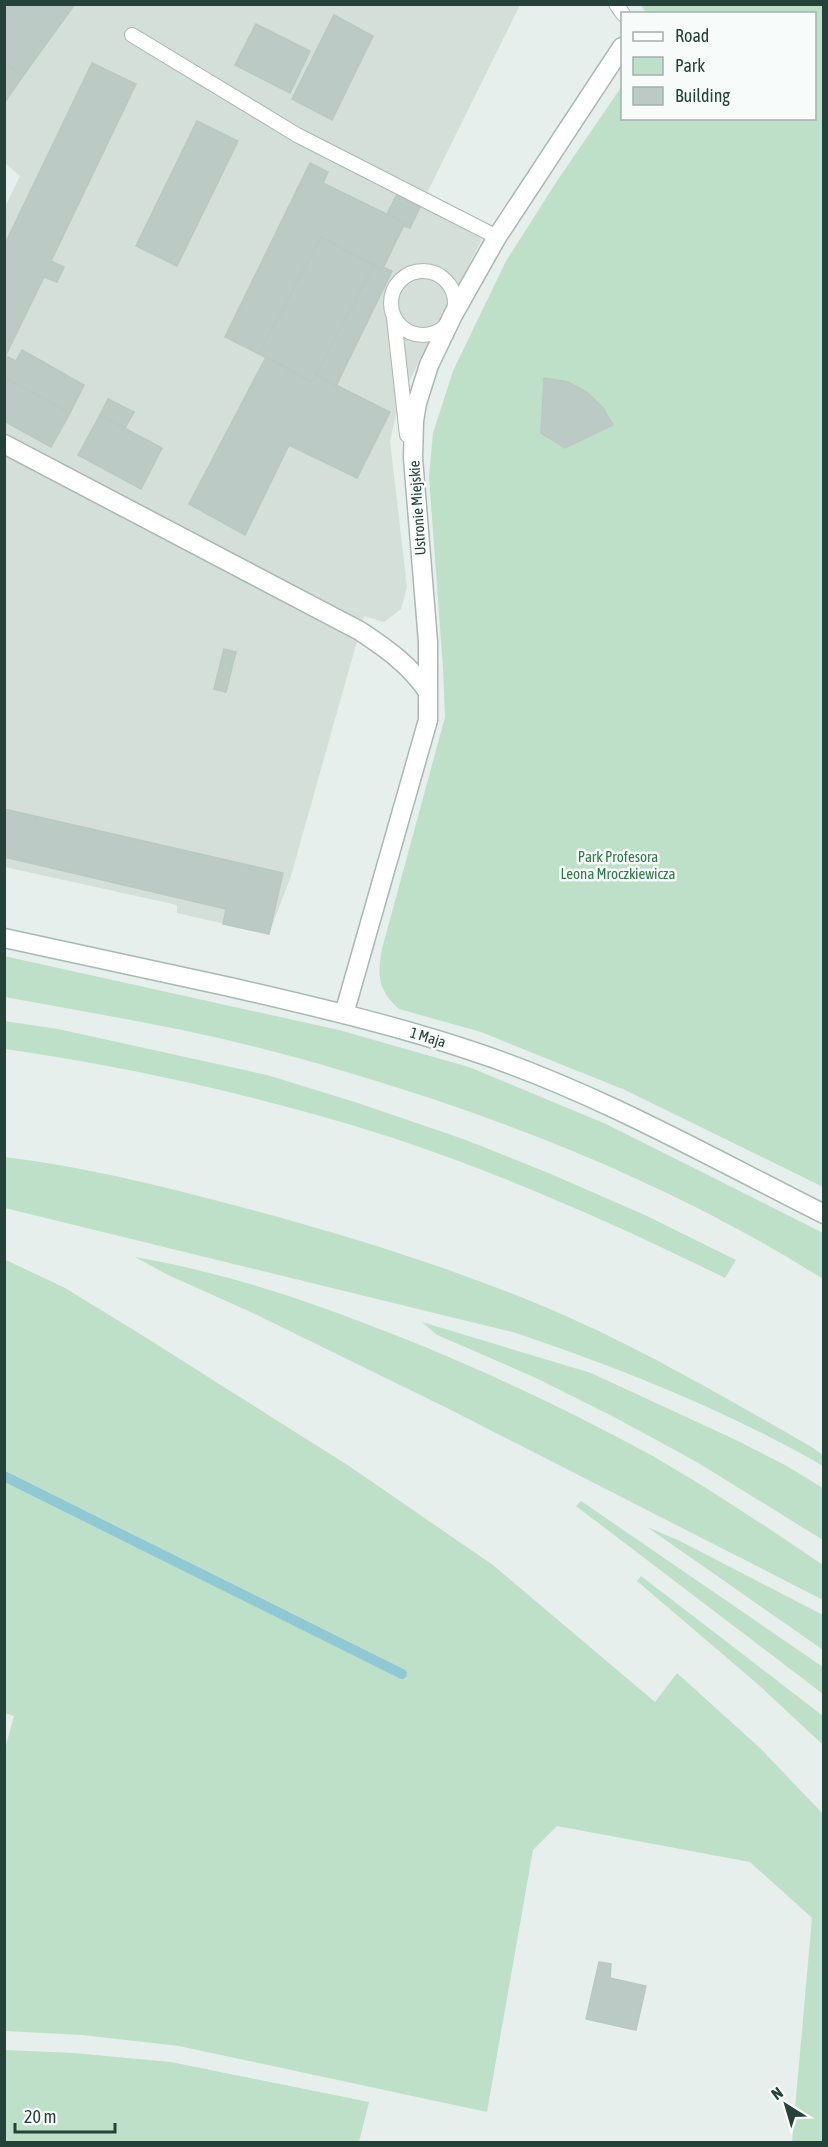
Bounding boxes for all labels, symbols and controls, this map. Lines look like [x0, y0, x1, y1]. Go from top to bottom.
legend [621, 12, 816, 120]
text: Road [675, 25, 709, 46]
text: Park [675, 55, 705, 76]
text: Building [675, 85, 730, 106]
street label: Ustronie Miejskie [405, 460, 429, 556]
park label: Park Profesora Leona Mroczkiewicza [561, 848, 676, 882]
street label: 1 Maja [408, 1024, 448, 1050]
north arrow [756, 2075, 816, 2135]
text: N [768, 2083, 786, 2103]
scale bar [15, 2096, 116, 2134]
text: 20 m [24, 2106, 56, 2127]

